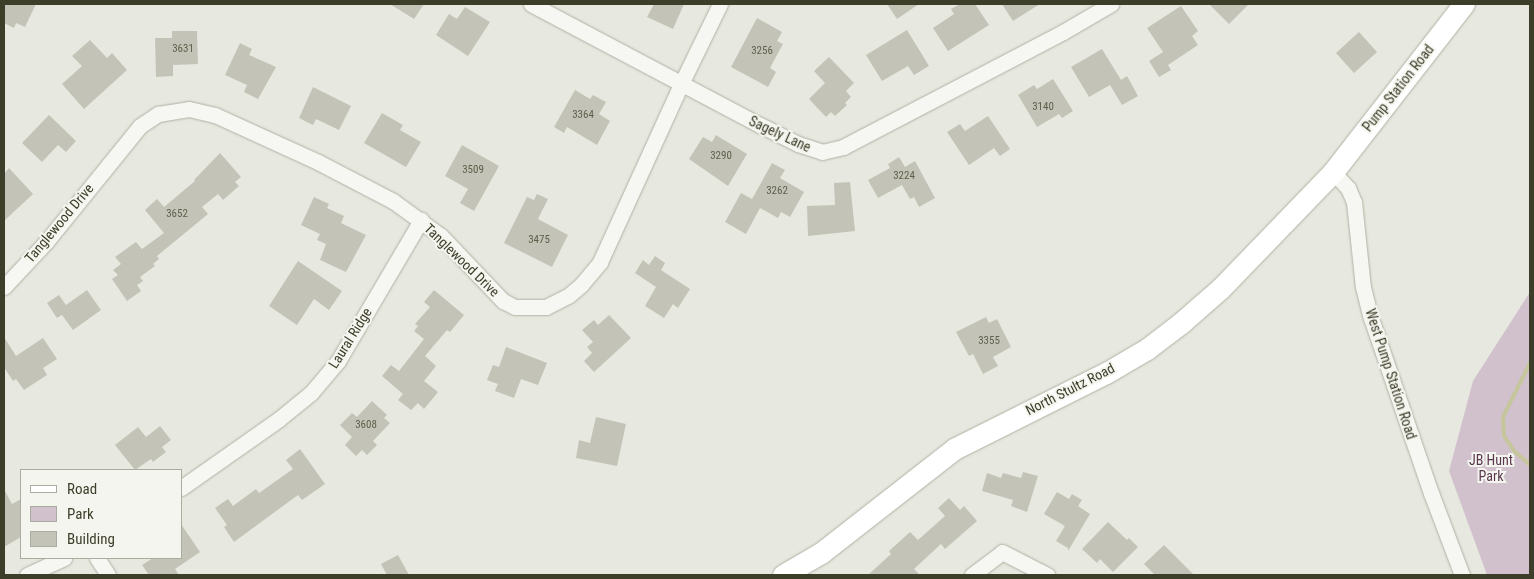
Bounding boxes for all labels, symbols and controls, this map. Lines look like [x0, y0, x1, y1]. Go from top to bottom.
street label: Pump Station Road [1359, 41, 1437, 135]
house number: 3631 [172, 42, 194, 56]
house number: 3256 [751, 44, 773, 58]
house number: 3140 [1032, 100, 1054, 114]
house number: 3364 [572, 108, 594, 122]
street label: Sagely Lane [746, 112, 814, 156]
house number: 3290 [710, 149, 732, 163]
house number: 3509 [462, 163, 484, 177]
house number: 3224 [893, 169, 915, 183]
street label: Tanglewood Drive [21, 180, 97, 266]
house number: 3262 [766, 184, 788, 198]
house number: 3652 [166, 207, 188, 221]
street label: Tanglewood Drive [421, 220, 503, 300]
house number: 3475 [528, 233, 550, 247]
street label: Laural Ridge [325, 305, 375, 371]
street label: West Pump Station Road [1362, 306, 1420, 442]
house number: 3355 [978, 334, 1000, 348]
street label: North Stultz Road [1023, 359, 1117, 419]
house number: 3608 [355, 418, 377, 432]
park label: JB Hunt Park [1469, 452, 1513, 484]
legend [20, 469, 182, 559]
text: Road [67, 480, 97, 498]
text: Park [67, 505, 94, 523]
text: Building [67, 530, 115, 548]

